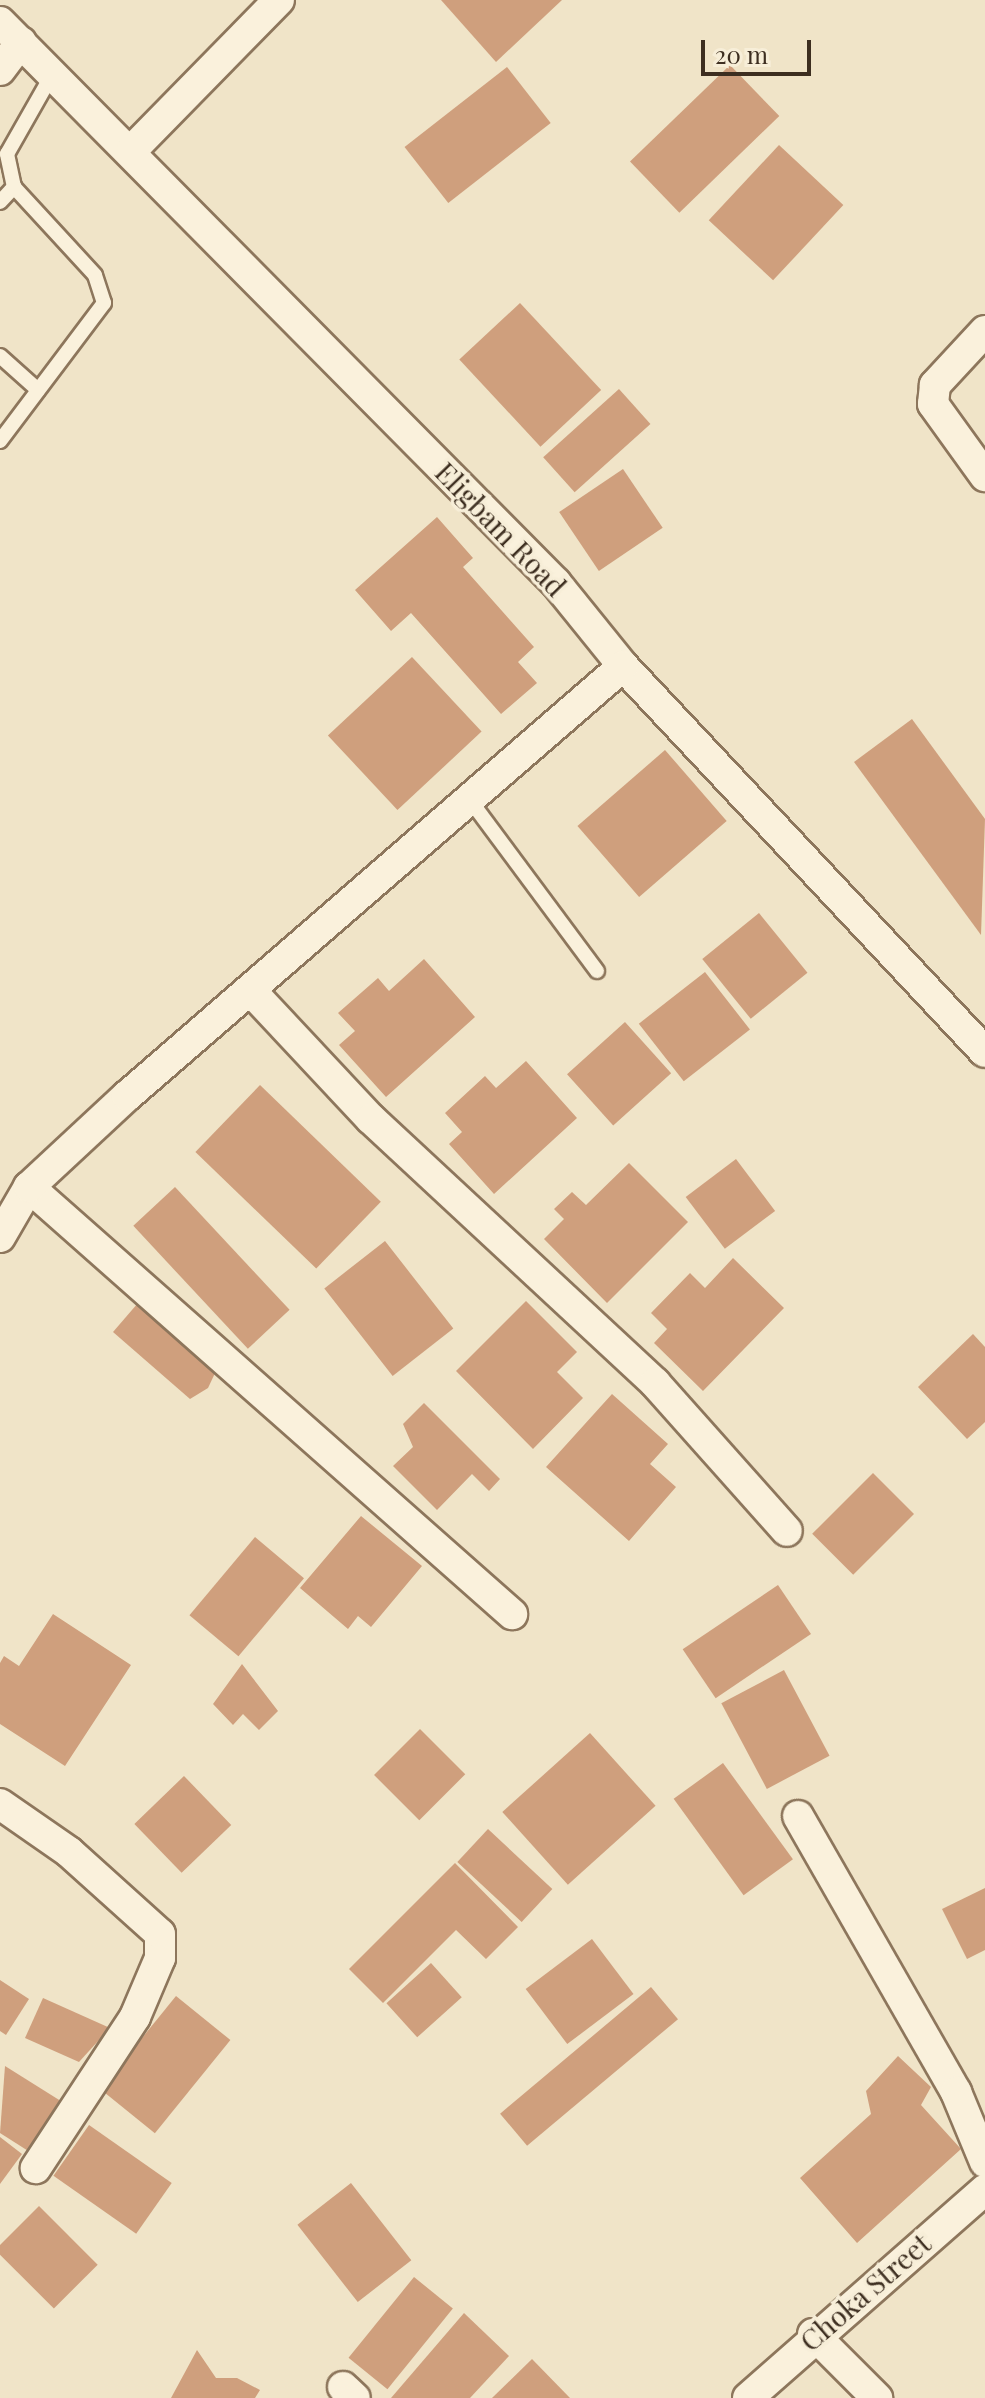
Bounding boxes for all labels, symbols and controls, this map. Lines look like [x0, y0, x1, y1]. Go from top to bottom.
scale bar [705, 24, 815, 74]
text: 20 m [715, 38, 768, 70]
street label: Eligbam Road [429, 455, 573, 603]
street label: Choka Street [793, 2226, 937, 2358]

